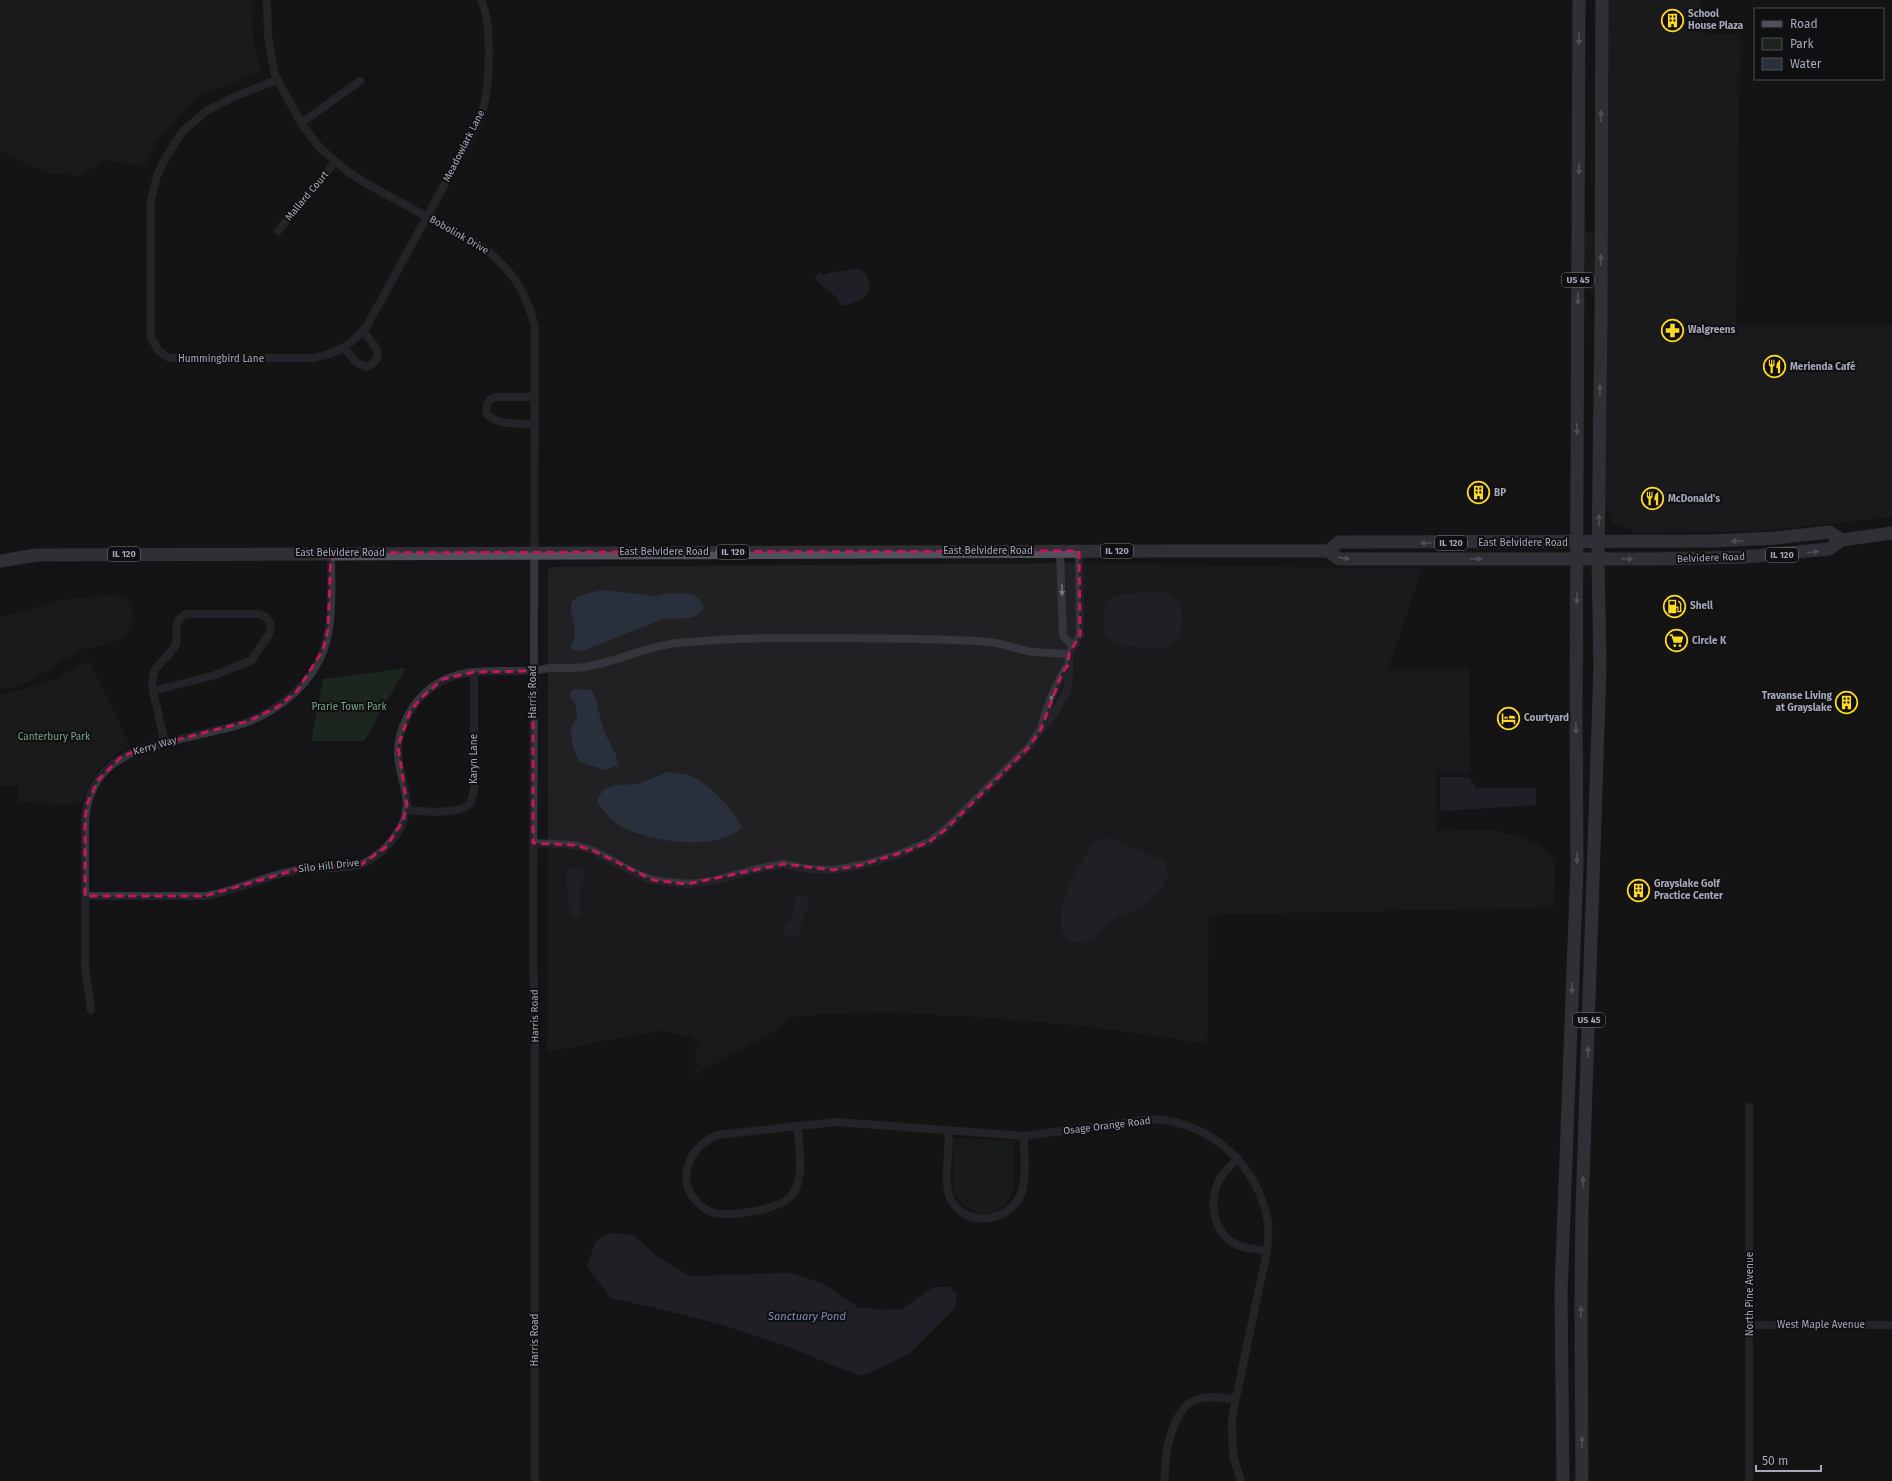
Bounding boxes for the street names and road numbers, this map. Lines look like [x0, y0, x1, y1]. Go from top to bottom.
street label: Meadowlark Lane [441, 108, 487, 184]
street label: Mallard Court [283, 168, 331, 223]
street label: Bobolink Drive [427, 213, 491, 257]
road number: US 45 [1562, 273, 1594, 287]
street label: Hummingbird Lane [178, 353, 264, 365]
road number: IL 120 [1435, 536, 1467, 550]
street label: East Belvidere Road [1478, 537, 1568, 549]
road number: IL 120 [1101, 544, 1133, 558]
road number: IL 120 [717, 545, 749, 559]
street label: East Belvidere Road [943, 545, 1033, 557]
street label: East Belvidere Road [619, 546, 709, 558]
road number: IL 120 [108, 547, 140, 561]
street label: East Belvidere Road [295, 547, 385, 559]
road number: IL 120 [1766, 548, 1798, 562]
street label: Belvidere Road [1677, 551, 1745, 565]
street label: Harris Road [527, 665, 539, 719]
street label: Kerry Way [132, 734, 178, 758]
street label: Karyn Lane [468, 734, 480, 784]
street label: Silo Hill Drive [298, 857, 360, 875]
street label: Harris Road [529, 989, 541, 1043]
road number: US 45 [1573, 1013, 1605, 1027]
street label: Osage Orange Road [1063, 1115, 1151, 1137]
street label: North Pine Avenue [1744, 1252, 1756, 1336]
street label: Harris Road [529, 1313, 541, 1367]
street label: West Maple Avenue [1777, 1319, 1865, 1331]

